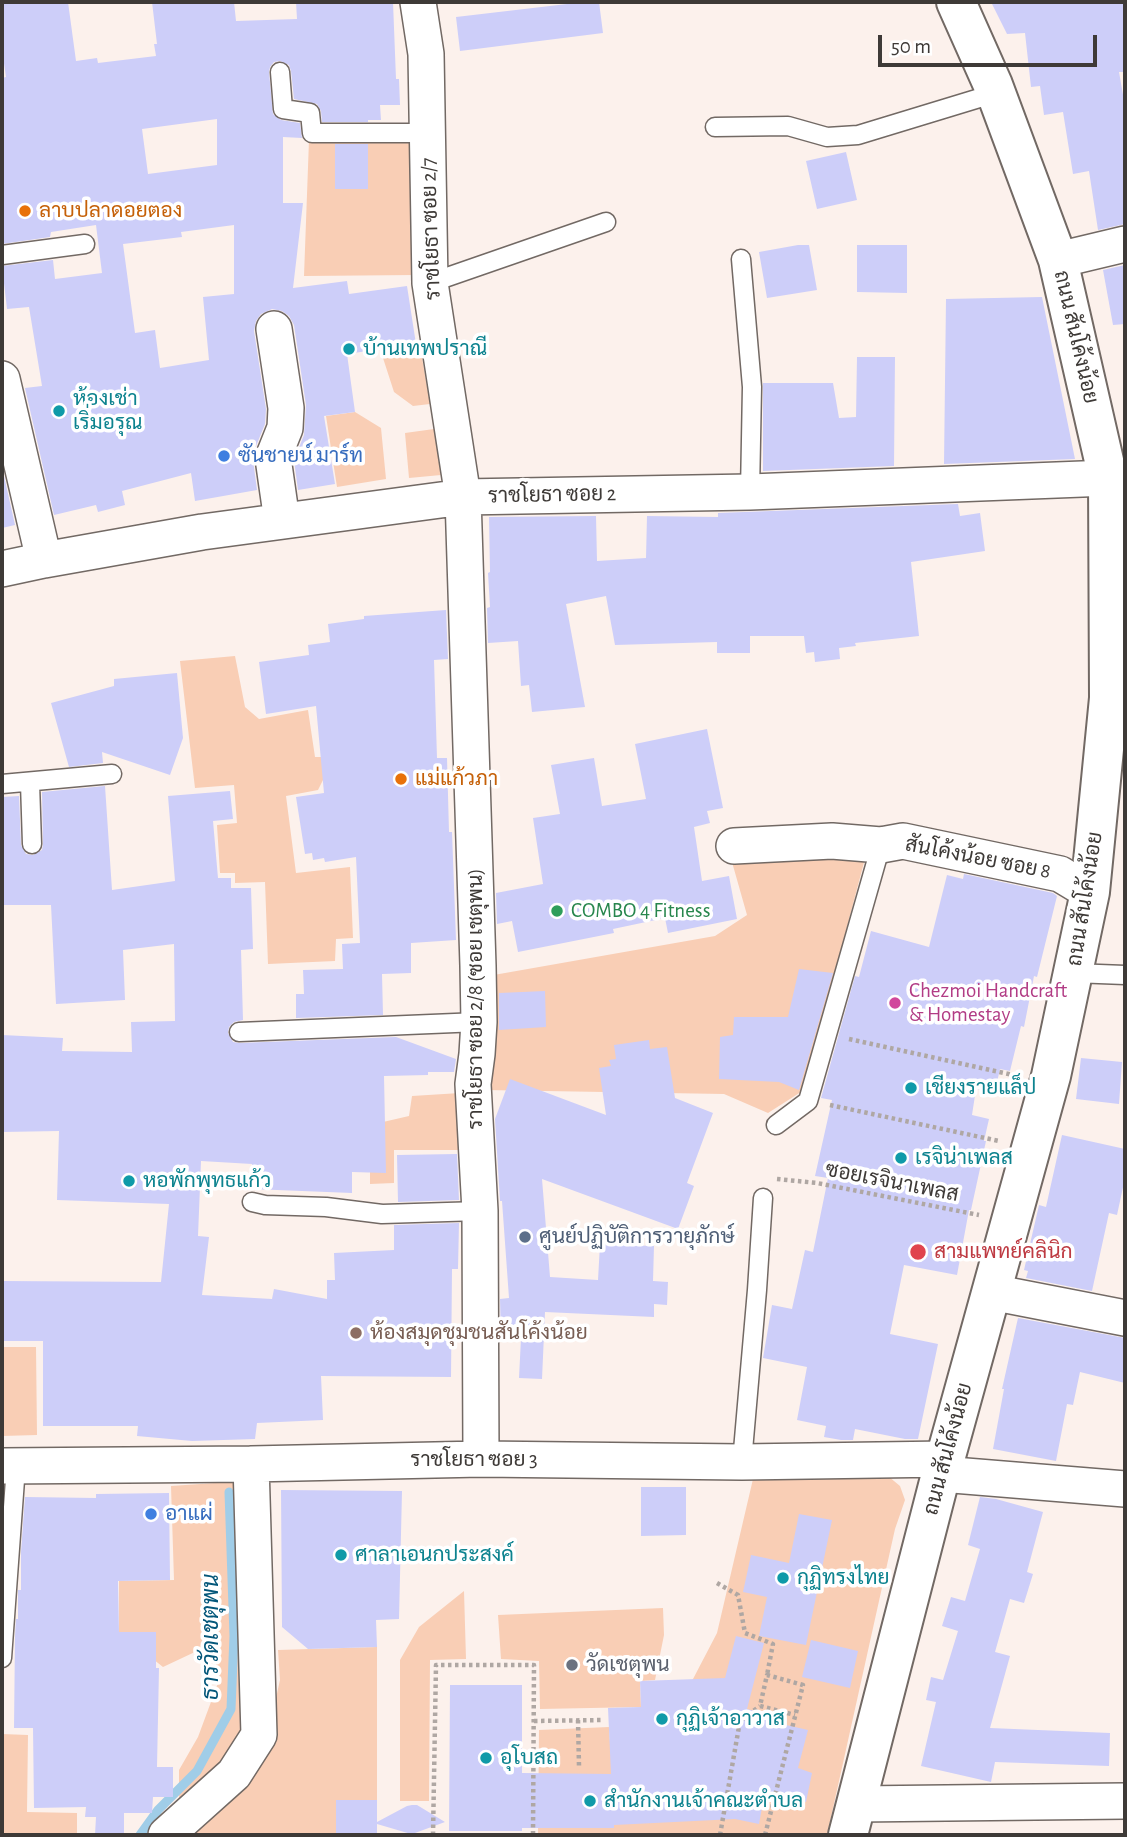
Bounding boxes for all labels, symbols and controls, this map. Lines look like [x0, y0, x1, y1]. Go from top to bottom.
scale bar [882, 21, 1101, 65]
text: 50 m [891, 36, 931, 57]
street label: ราชโยธา ซอย 2/7 [416, 157, 446, 301]
place label: ลาบปลาดอยตอง [39, 198, 182, 224]
marker: ลาบปลาดอยตอง [17, 203, 33, 219]
street label: ถนน สันโค้งน้อย [1048, 268, 1104, 406]
place label: บ้านเทพปราณี [363, 336, 487, 362]
marker: บ้านเทพปราณี [341, 341, 357, 357]
place label: ห้องเช่า เริ่มอรุณ [73, 386, 143, 436]
marker: ห้องเช่า เริ่มอรุณ [51, 403, 67, 419]
place label: ซันชายน์ มาร์ท [238, 443, 363, 469]
marker: ซันชายน์ มาร์ท [216, 448, 232, 464]
street label: ราชโยธา ซอย 2 [488, 481, 616, 509]
place label: แม่แก้วภา [415, 766, 498, 792]
marker: แม่แก้วภา [393, 771, 409, 787]
street label: ถนน สันโค้งน้อย [1062, 830, 1108, 968]
street label: สันโค้งน้อย ซอย 8 [903, 832, 1053, 884]
street label: ราชโยธา ซอย 2/8 (ซอย เชตุพน) [463, 868, 489, 1130]
place label: COMBO 4 Fitness [571, 898, 710, 924]
marker: COMBO 4 Fitness [549, 903, 565, 919]
place label: Chezmoi Handcraft & Homestay [909, 978, 1067, 1028]
marker: Chezmoi Handcraft & Homestay [887, 995, 903, 1011]
place label: เชียงรายแล็ป [925, 1075, 1036, 1101]
marker: เชียงรายแล็ป [903, 1080, 919, 1096]
place label: เรจิน่าเพลส [915, 1145, 1013, 1171]
marker: เรจิน่าเพลส [893, 1150, 909, 1166]
street label: ซอยเรจินาเพลส [823, 1157, 961, 1207]
place label: หอพักพุทธแก้ว [143, 1168, 271, 1194]
marker: หอพักพุทธแก้ว [121, 1173, 137, 1189]
place label: ศูนย์ปฏิบัติการวายุภักษ์ [539, 1224, 735, 1250]
marker: ศูนย์ปฏิบัติการวายุภักษ์ [517, 1229, 533, 1245]
place label: สามแพทย์คลินิก [934, 1239, 1073, 1265]
marker: สามแพทย์คลินิก [908, 1242, 928, 1262]
place label: ห้องสมุดชุมชนสันโค้งน้อย [370, 1320, 588, 1346]
marker: ห้องสมุดชุมชนสันโค้งน้อย [348, 1325, 364, 1341]
street label: ถนน สันโค้งน้อย [918, 1380, 978, 1518]
street label: ราชโยธา ซอย 3 [410, 1447, 538, 1473]
place label: อาแผ่ [165, 1501, 213, 1527]
marker: อาแผ่ [143, 1506, 159, 1522]
place label: ศาลาเอนกประสงค์ [355, 1542, 514, 1568]
marker: ศาลาเอนกประสงค์ [333, 1547, 349, 1563]
place label: กุฏิทรงไทย [797, 1565, 889, 1591]
marker: กุฏิทรงไทย [775, 1570, 791, 1586]
water label: ธารวัดเชตุพน [197, 1574, 225, 1700]
place label: วัดเชตุพน [586, 1652, 670, 1678]
marker: วัดเชตุพน [564, 1657, 580, 1673]
place label: กุฏิเจ้าอาวาส [676, 1706, 785, 1732]
marker: กุฏิเจ้าอาวาส [654, 1711, 670, 1727]
place label: อุโบสถ [500, 1745, 558, 1771]
marker: อุโบสถ [478, 1750, 494, 1766]
place label: สำนักงานเจ้าคณะตำบล [604, 1788, 803, 1814]
marker: สำนักงานเจ้าคณะตำบล [582, 1793, 598, 1809]

